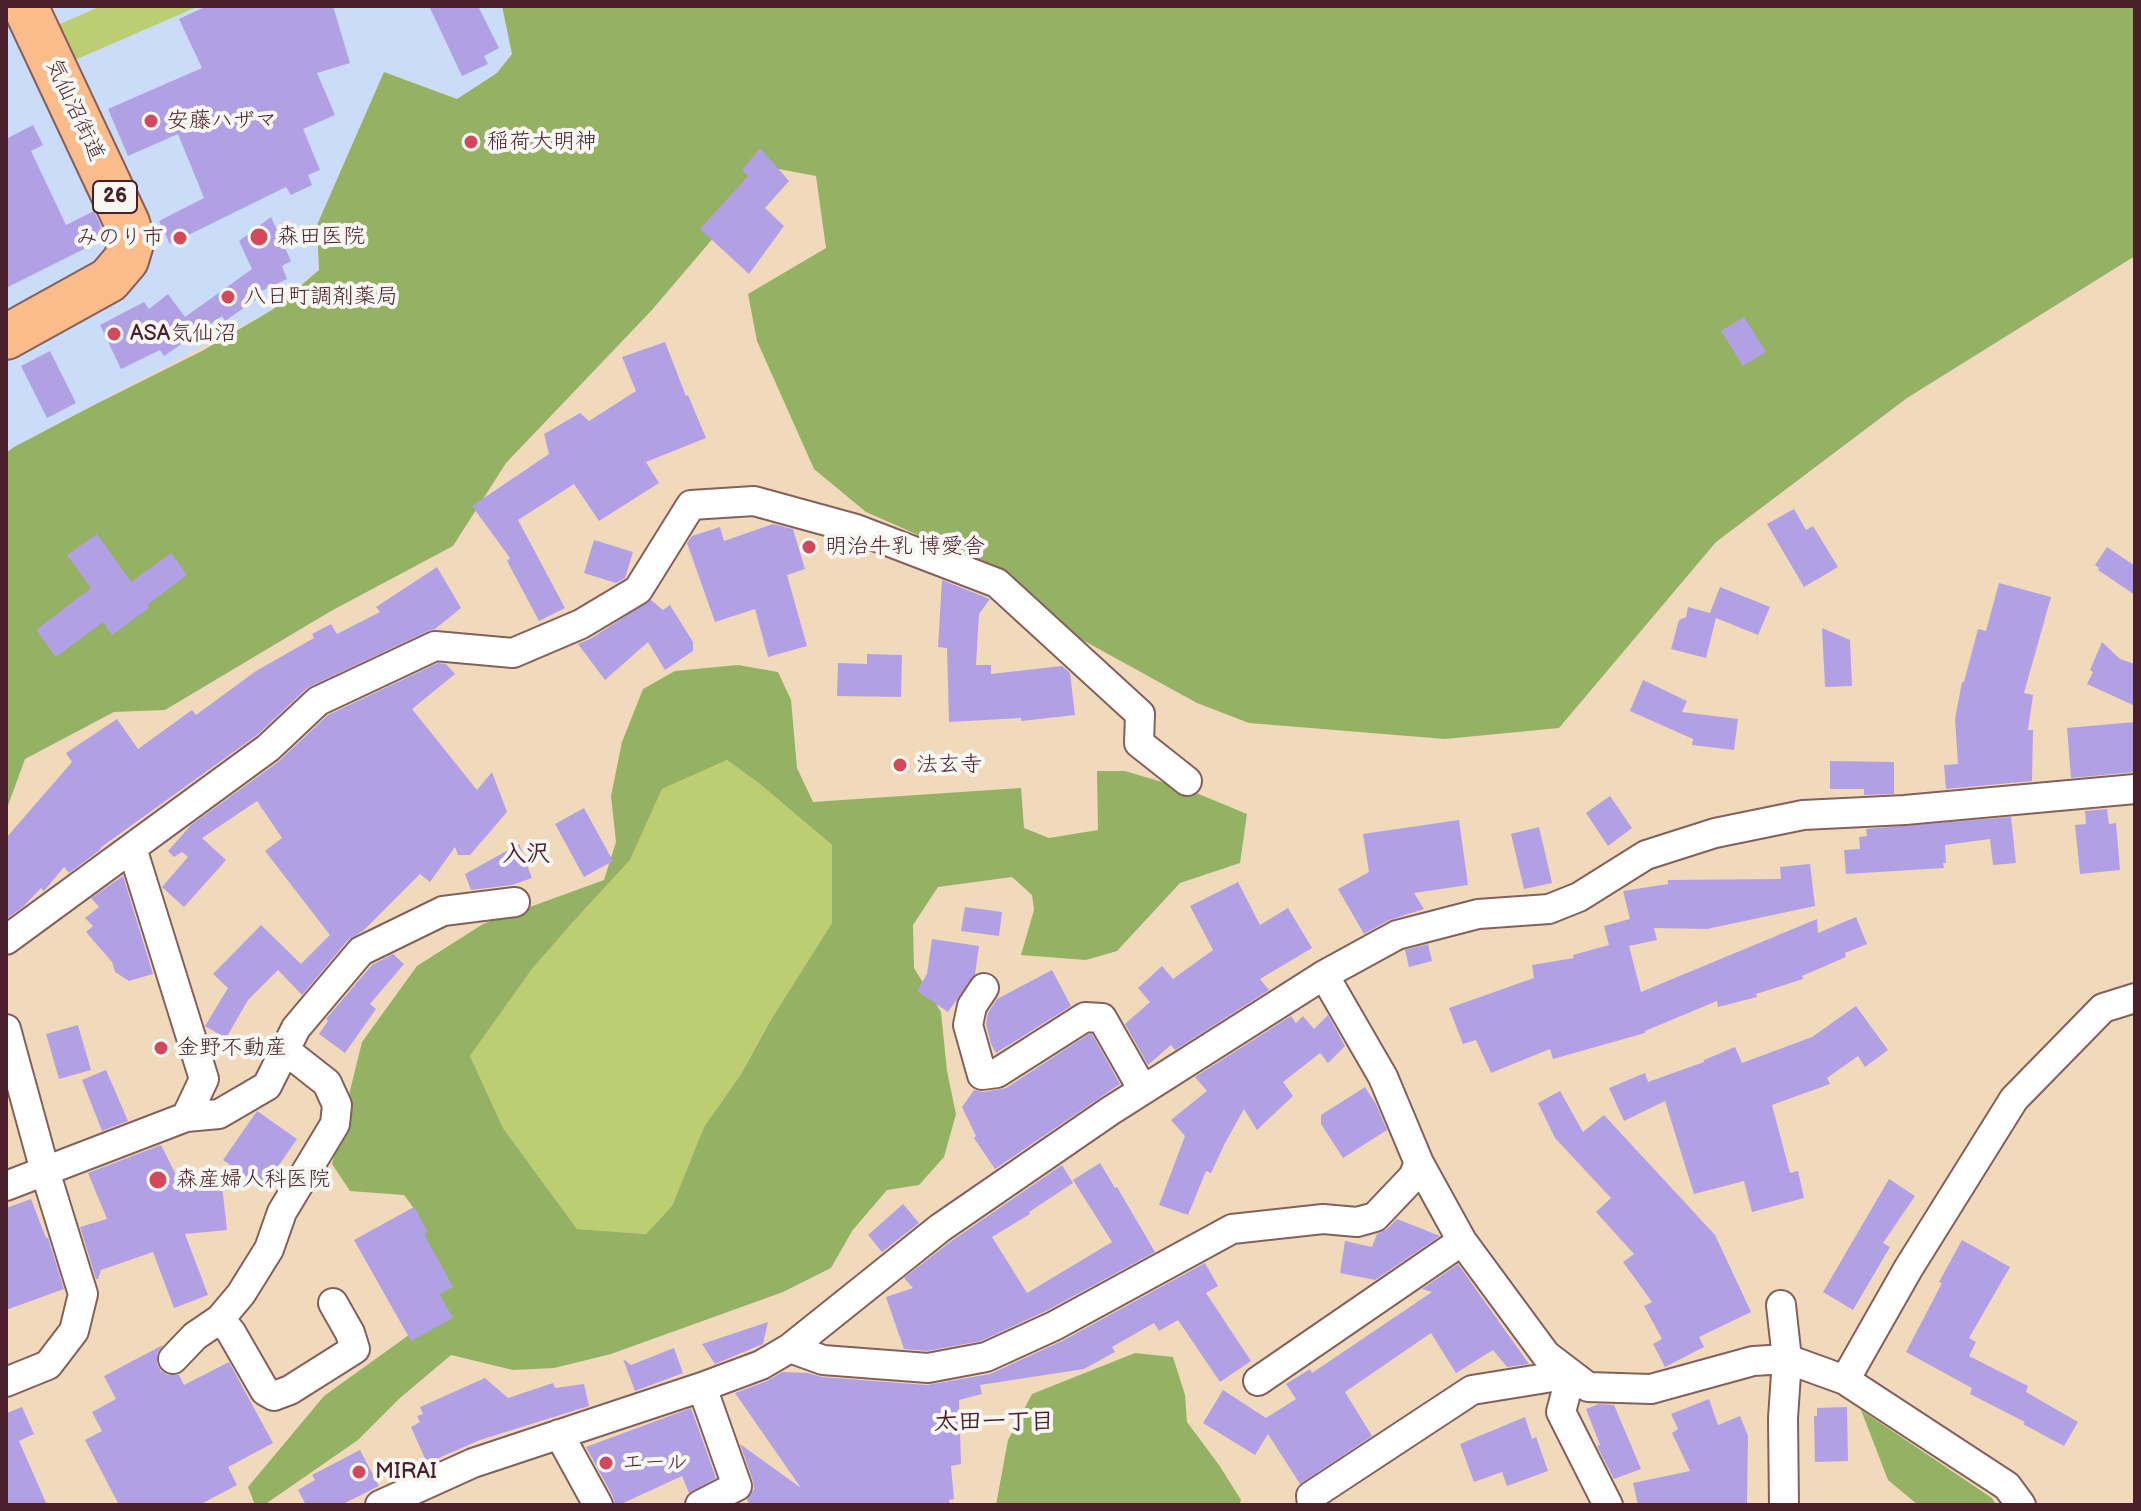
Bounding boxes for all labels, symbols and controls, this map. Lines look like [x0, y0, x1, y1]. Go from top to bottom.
street label: 気仙沼街道 [39, 55, 109, 165]
place label: 安藤ハザマ [167, 108, 277, 134]
marker: 安藤ハザマ [142, 112, 160, 130]
place label: 稲荷大明神 [487, 129, 597, 155]
marker: 稲荷大明神 [462, 133, 480, 151]
road number: 26 [93, 181, 137, 213]
place label: 森田医院 [277, 224, 365, 250]
place label: みのり市 [76, 225, 164, 251]
marker: 森田医院 [248, 226, 270, 248]
marker: みのり市 [171, 229, 189, 247]
place label: 八日町調剤薬局 [244, 284, 398, 310]
marker: 八日町調剤薬局 [219, 288, 237, 306]
place label: ASA気仙沼 [130, 321, 236, 347]
marker: ASA気仙沼 [105, 325, 123, 343]
place label: 明治牛乳 博愛舎 [825, 534, 985, 560]
marker: 明治牛乳 博愛舎 [800, 538, 818, 556]
place label: 法玄寺 [916, 752, 982, 778]
marker: 法玄寺 [891, 756, 909, 774]
district label: 入沢 [502, 841, 550, 869]
place label: 金野不動産 [177, 1035, 287, 1061]
marker: 金野不動産 [152, 1039, 170, 1057]
place label: 森産婦人科医院 [176, 1167, 330, 1193]
marker: 森産婦人科医院 [147, 1169, 169, 1191]
district label: 太田一丁目 [934, 1409, 1054, 1437]
place label: エール [622, 1450, 688, 1476]
marker: エール [597, 1454, 615, 1472]
place label: MIRAI [375, 1459, 437, 1485]
marker: MIRAI [350, 1463, 368, 1481]

